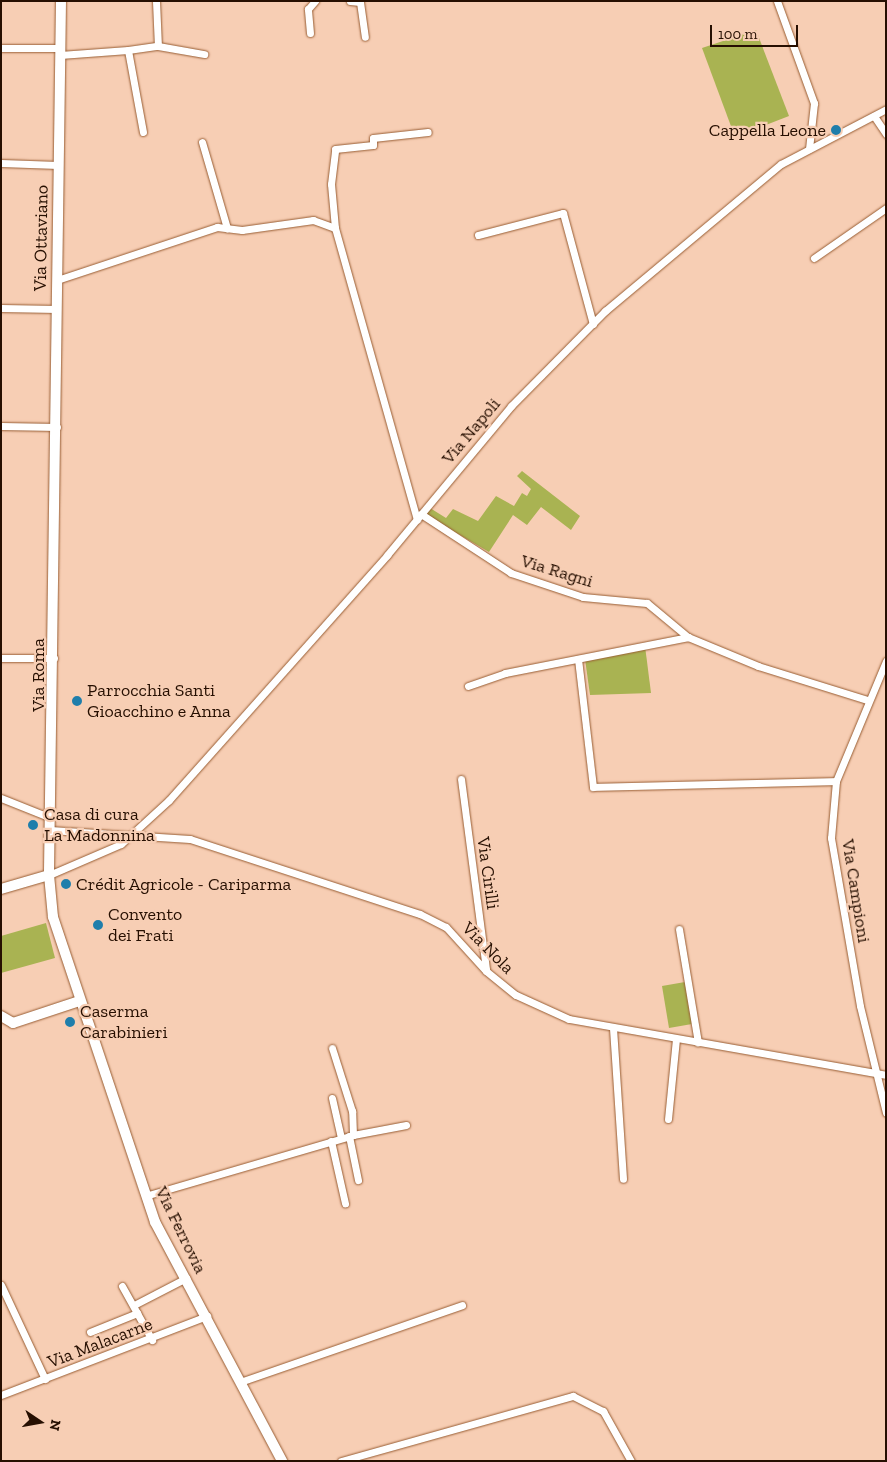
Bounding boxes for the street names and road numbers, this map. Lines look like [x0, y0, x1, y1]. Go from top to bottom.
street label: Via Ottaviano [29, 185, 53, 291]
street label: Via Napoli [437, 394, 505, 468]
street label: Via Ragni [518, 550, 596, 592]
street label: Via Roma [27, 638, 49, 712]
street label: Via Cirilli [472, 835, 504, 911]
street label: Via Campioni [837, 838, 875, 944]
street label: Via Nola [457, 917, 519, 979]
street label: Via Ferrovia [151, 1183, 211, 1277]
street label: Via Malacarne [45, 1313, 155, 1373]

